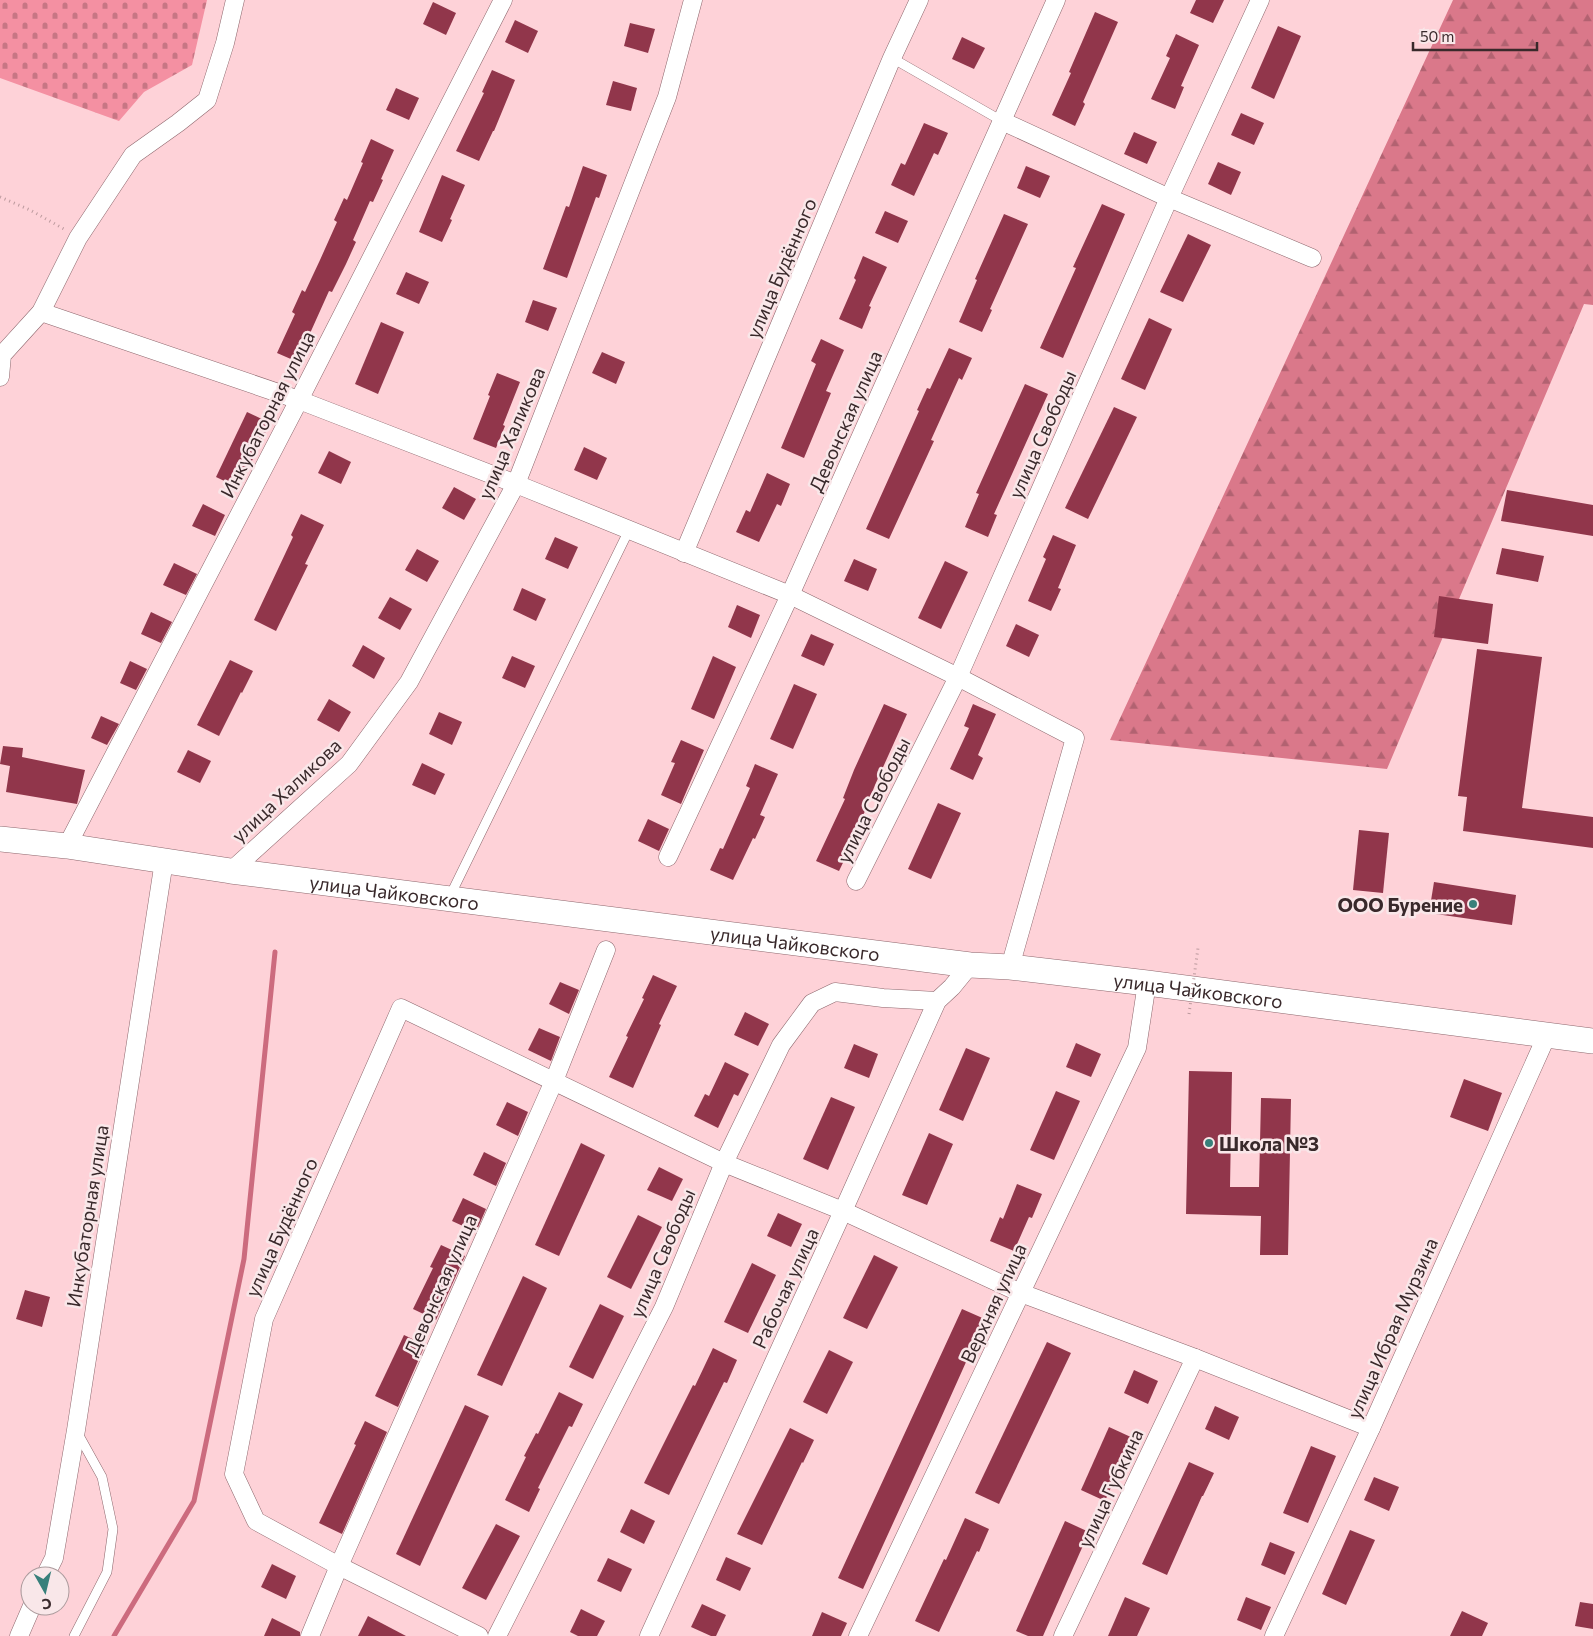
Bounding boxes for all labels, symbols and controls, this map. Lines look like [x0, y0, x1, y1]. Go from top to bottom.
scale bar [1413, 20, 1537, 52]
text: 50 m [1420, 27, 1454, 45]
street label: улица Будённого [741, 194, 821, 342]
street label: Инкубаторная улица [215, 327, 319, 501]
street label: Девонская улица [804, 347, 886, 495]
street label: улица Халикова [473, 363, 549, 503]
street label: улица Свободы [1003, 366, 1081, 502]
street label: улица Халикова [227, 733, 345, 847]
street label: улица Свободы [831, 733, 915, 867]
street label: улица Чайковского [308, 870, 480, 914]
place label: ООО Бурение [1337, 893, 1463, 916]
marker: ООО Бурение [1467, 898, 1479, 910]
street label: улица Чайковского [709, 921, 881, 965]
street label: улица Чайковского [1112, 968, 1284, 1012]
street label: Инкубаторная улица [61, 1123, 113, 1309]
place label: Школа №3 [1219, 1132, 1319, 1155]
marker: Школа №3 [1203, 1137, 1215, 1149]
street label: улица Будённого [240, 1154, 322, 1300]
street label: улица Свободы [625, 1185, 699, 1321]
street label: Девонская улица [399, 1211, 481, 1359]
street label: Рабочая улица [747, 1224, 823, 1352]
street label: улица Ибрая Мурзина [1342, 1234, 1442, 1422]
street label: Верхняя улица [955, 1239, 1031, 1367]
street label: улица Губкина [1072, 1425, 1148, 1551]
north arrow [20, 1566, 70, 1616]
text: С [41, 1595, 53, 1613]

